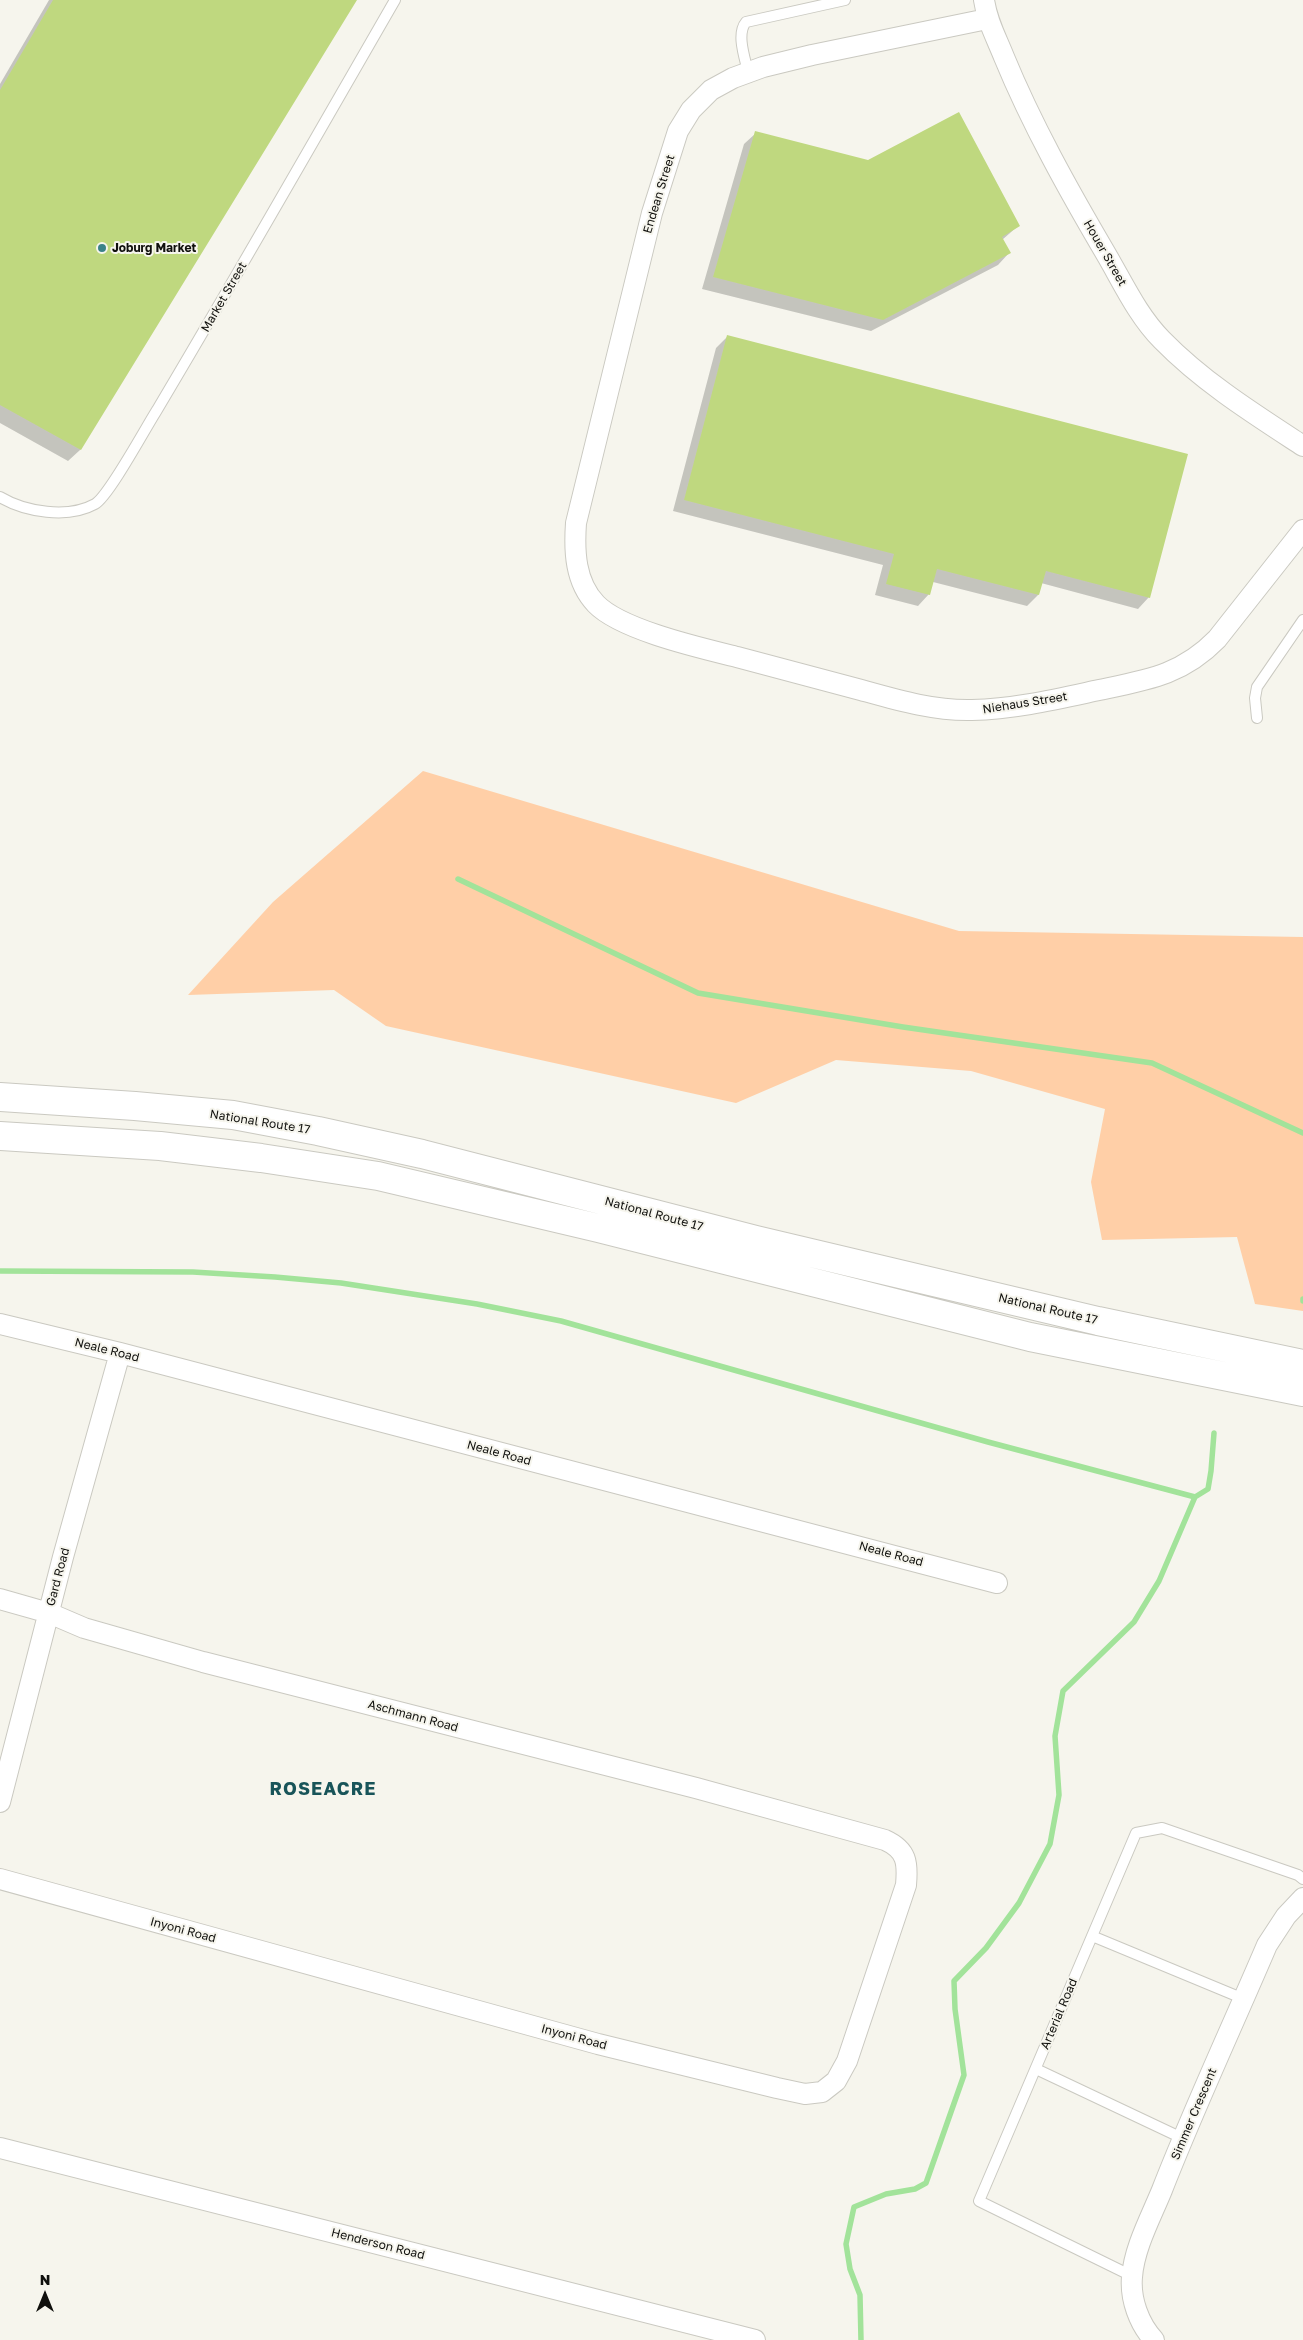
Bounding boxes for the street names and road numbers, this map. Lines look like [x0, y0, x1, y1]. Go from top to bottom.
street label: Endean Street [640, 153, 678, 235]
street label: Houer Street [1080, 217, 1130, 289]
street label: Market Street [198, 259, 250, 335]
street label: Niehaus Street [982, 689, 1068, 717]
street label: National Route 17 [209, 1107, 311, 1137]
street label: National Route 17 [603, 1194, 705, 1234]
street label: National Route 17 [997, 1291, 1099, 1327]
street label: Neale Road [73, 1335, 141, 1365]
street label: Neale Road [465, 1438, 533, 1468]
street label: Neale Road [857, 1539, 925, 1569]
street label: Gard Road [43, 1546, 73, 1608]
street label: Aschmann Road [366, 1697, 460, 1735]
street label: Inyoni Road [148, 1914, 218, 1946]
street label: Arterial Road [1038, 1976, 1080, 2052]
street label: Inyoni Road [539, 2021, 609, 2053]
street label: Simmer Crescent [1168, 2066, 1220, 2162]
street label: Henderson Road [330, 2225, 426, 2263]

